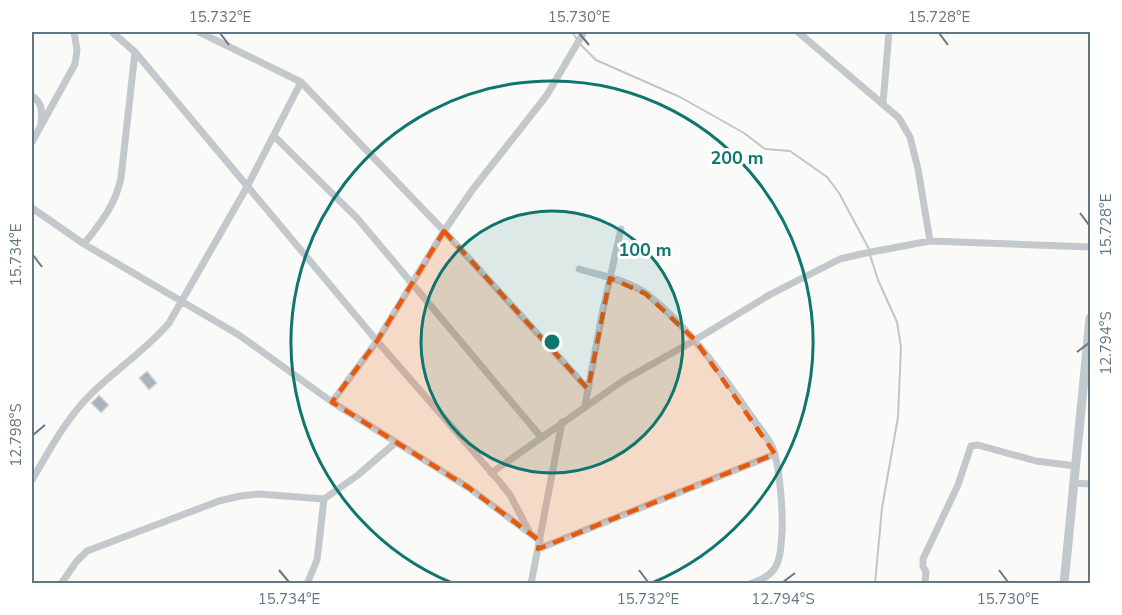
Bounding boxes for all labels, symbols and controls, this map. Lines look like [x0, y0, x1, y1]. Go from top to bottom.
text: 15.732°E [189, 7, 251, 27]
text: 15.730°E [548, 7, 610, 27]
text: 15.728°E [908, 7, 970, 27]
text: 200 m [710, 146, 764, 170]
text: 15.728°E [1096, 194, 1116, 256]
text: 15.734°E [6, 224, 26, 286]
text: 100 m [618, 238, 672, 262]
text: 12.794°S [1096, 311, 1116, 375]
centre of rings [542, 332, 562, 352]
text: 12.798°S [6, 403, 26, 467]
text: 15.734°E [258, 589, 320, 609]
text: 15.732°E [617, 589, 679, 609]
text: 12.794°S [751, 589, 815, 609]
text: 15.730°E [977, 589, 1039, 609]

